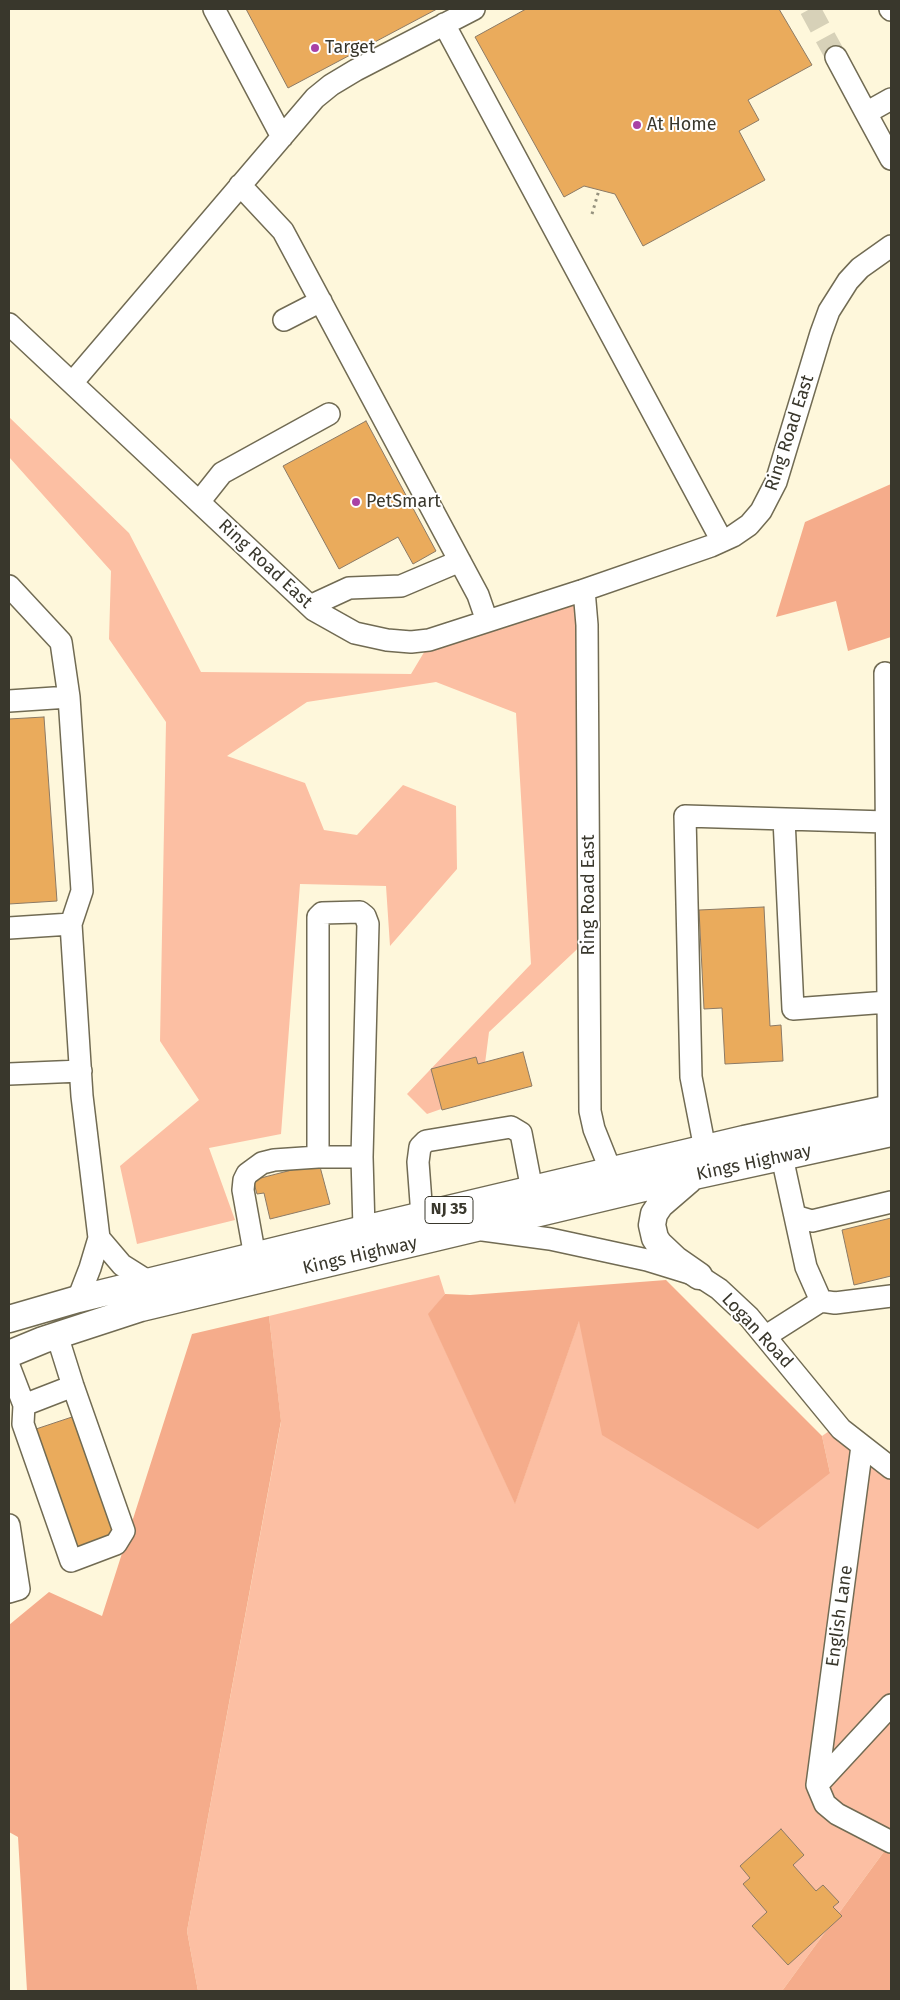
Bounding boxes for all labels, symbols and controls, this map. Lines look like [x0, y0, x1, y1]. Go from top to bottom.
place label: Target [325, 37, 375, 59]
marker: Target [309, 42, 321, 54]
place label: At Home [647, 114, 717, 136]
marker: At Home [631, 119, 643, 131]
street label: Ring Road East [761, 372, 819, 494]
place label: PetSmart [366, 491, 441, 513]
marker: PetSmart [350, 496, 362, 508]
street label: Ring Road East [213, 515, 317, 613]
street label: Ring Road East [578, 835, 600, 955]
street label: Kings Highway [695, 1140, 813, 1186]
road number: NJ 35 [425, 1196, 473, 1224]
street label: Kings Highway [301, 1232, 419, 1280]
street label: Logan Road [717, 1289, 797, 1373]
street label: English Lane [822, 1564, 858, 1668]

